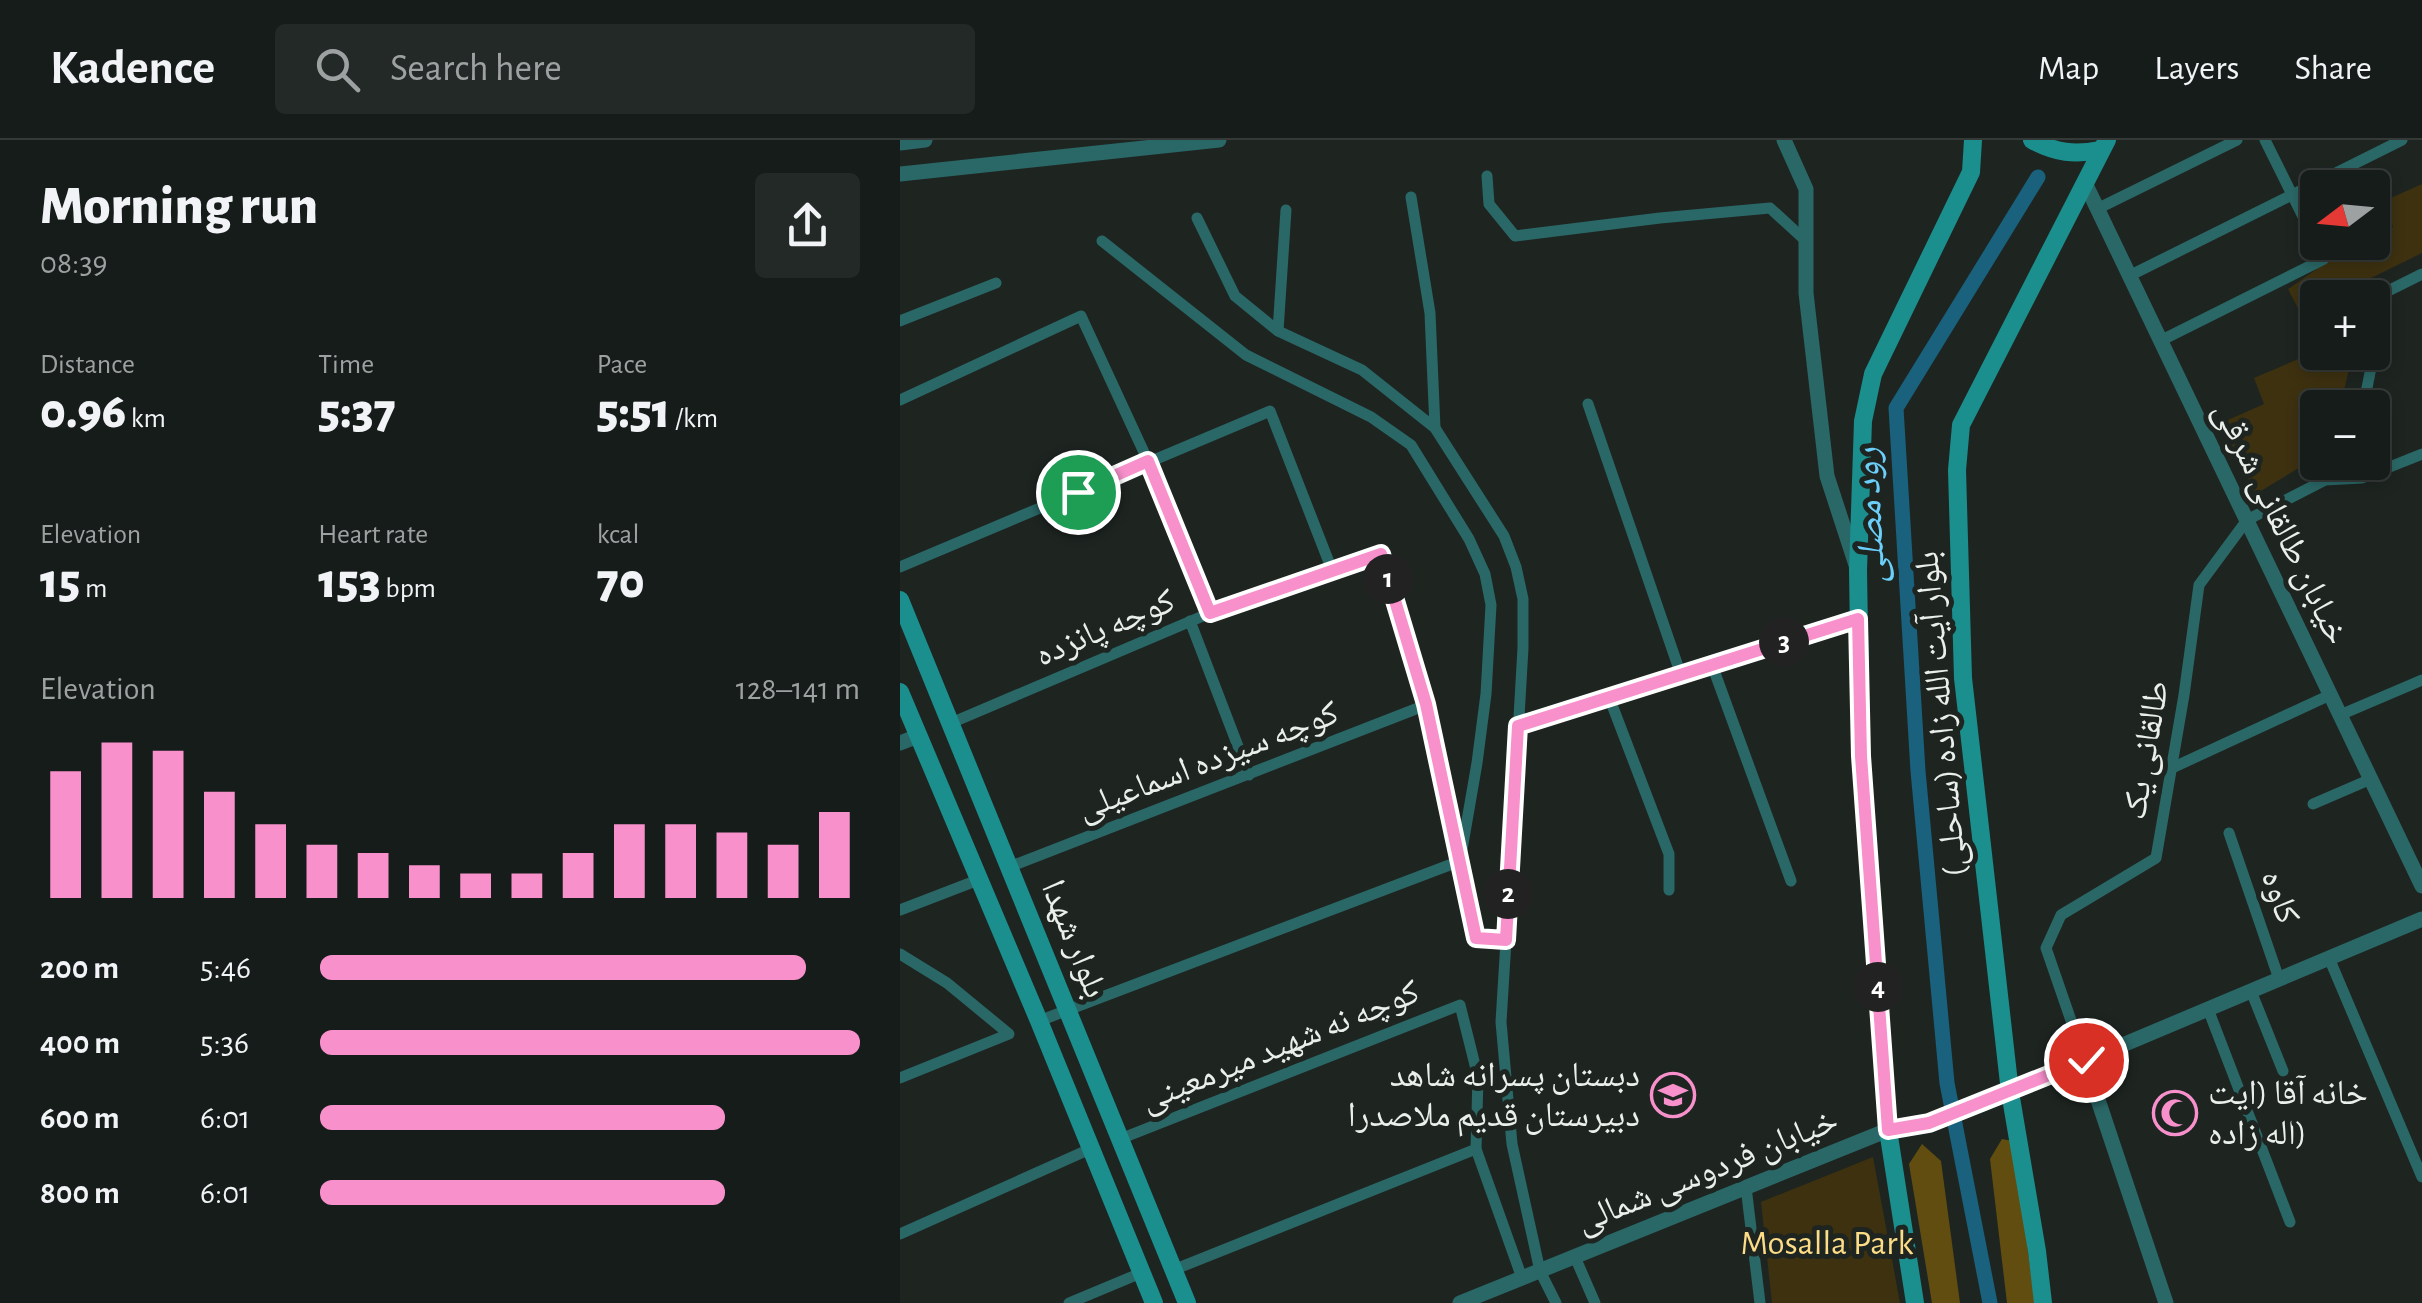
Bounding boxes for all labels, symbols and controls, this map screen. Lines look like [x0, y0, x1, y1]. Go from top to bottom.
search box [275, 24, 975, 114]
icon: search [310, 42, 365, 97]
text: Kadence [50, 45, 215, 93]
text: Search here [390, 50, 562, 88]
text: Map [2038, 51, 2099, 86]
text: Layers [2154, 51, 2239, 86]
text: Share [2294, 51, 2372, 86]
north arrow [2300, 170, 2390, 260]
map controls [2300, 170, 2390, 480]
button: share [755, 173, 860, 278]
text: Morning run [40, 179, 318, 234]
text: 08:39 [40, 247, 108, 279]
button: + [2300, 280, 2390, 370]
text: Distance [40, 351, 135, 379]
text: Time [318, 351, 374, 379]
text: Pace [597, 351, 647, 379]
text: 0.96 [40, 387, 126, 437]
text: 5:37 [318, 387, 396, 437]
text: 5:51 [597, 387, 670, 437]
button: − [2300, 390, 2390, 480]
street label: خیابان طالقانی شرقی [2205, 396, 2355, 651]
text: km [126, 405, 166, 433]
text: /km [670, 405, 718, 433]
water label: رود مصلی [1847, 446, 1895, 584]
pin [1036, 450, 1121, 535]
icon: arrive [1051, 465, 1106, 520]
text: Elevation [40, 521, 141, 549]
text: Heart rate [318, 521, 428, 549]
text: kcal [597, 521, 639, 549]
street label: بلوار آیت الله زاده (ساحلی) [1909, 550, 1975, 878]
pin: 1 [1363, 554, 1413, 604]
text: 15 [40, 557, 80, 607]
text: 153 [318, 557, 381, 607]
text: 70 [597, 557, 645, 607]
text: 1 [1383, 565, 1393, 593]
text: m [80, 575, 107, 603]
text: bpm [381, 575, 436, 603]
street label: کوچه پانزده [1030, 583, 1181, 675]
pin: 3 [1759, 617, 1809, 667]
text: 3 [1778, 628, 1790, 656]
text: Elevation [40, 673, 156, 705]
text: 128–141 m [736, 673, 860, 705]
street label: طالقانی یک [2117, 678, 2177, 823]
street label: کوچه سیزده اسماعیلی [1073, 695, 1344, 829]
street label: کاوه [2255, 866, 2305, 928]
pin: 2 [1483, 869, 1533, 919]
street label: بلوار شهدا [1034, 875, 1113, 1003]
text: 2 [1501, 880, 1515, 908]
text: 200 m [40, 952, 119, 984]
text: 5:46 [200, 952, 251, 984]
pin: 4 [1853, 962, 1903, 1012]
text: 4 [1871, 973, 1885, 1001]
street label: کوچه نه شهید میرمعینی [1136, 974, 1425, 1120]
pin [2044, 1018, 2129, 1103]
text: 400 m [40, 1027, 120, 1059]
text: 5:36 [200, 1027, 249, 1059]
icon: check [2059, 1033, 2114, 1088]
place label: دبستان پسرانه شاهد دبیرستان قدیم ملاصدرا [1348, 1058, 1640, 1137]
school or university icon: دبستان پسرانه شاهد دبیرستان قدیم ملاصدرا [1650, 1072, 1696, 1118]
place label: خانه آقا (ایت اله زاده) [2208, 1075, 2368, 1151]
mosque icon: خانه آقا (ایت اله زاده) [2152, 1090, 2198, 1136]
text: 600 m [40, 1102, 119, 1134]
text: 6:01 [200, 1102, 250, 1134]
street label: خیابان فردوسی شمالی [1571, 1103, 1844, 1241]
text: 800 m [40, 1177, 120, 1209]
text: 6:01 [200, 1177, 250, 1209]
park label: Mosalla Park [1741, 1226, 1913, 1261]

